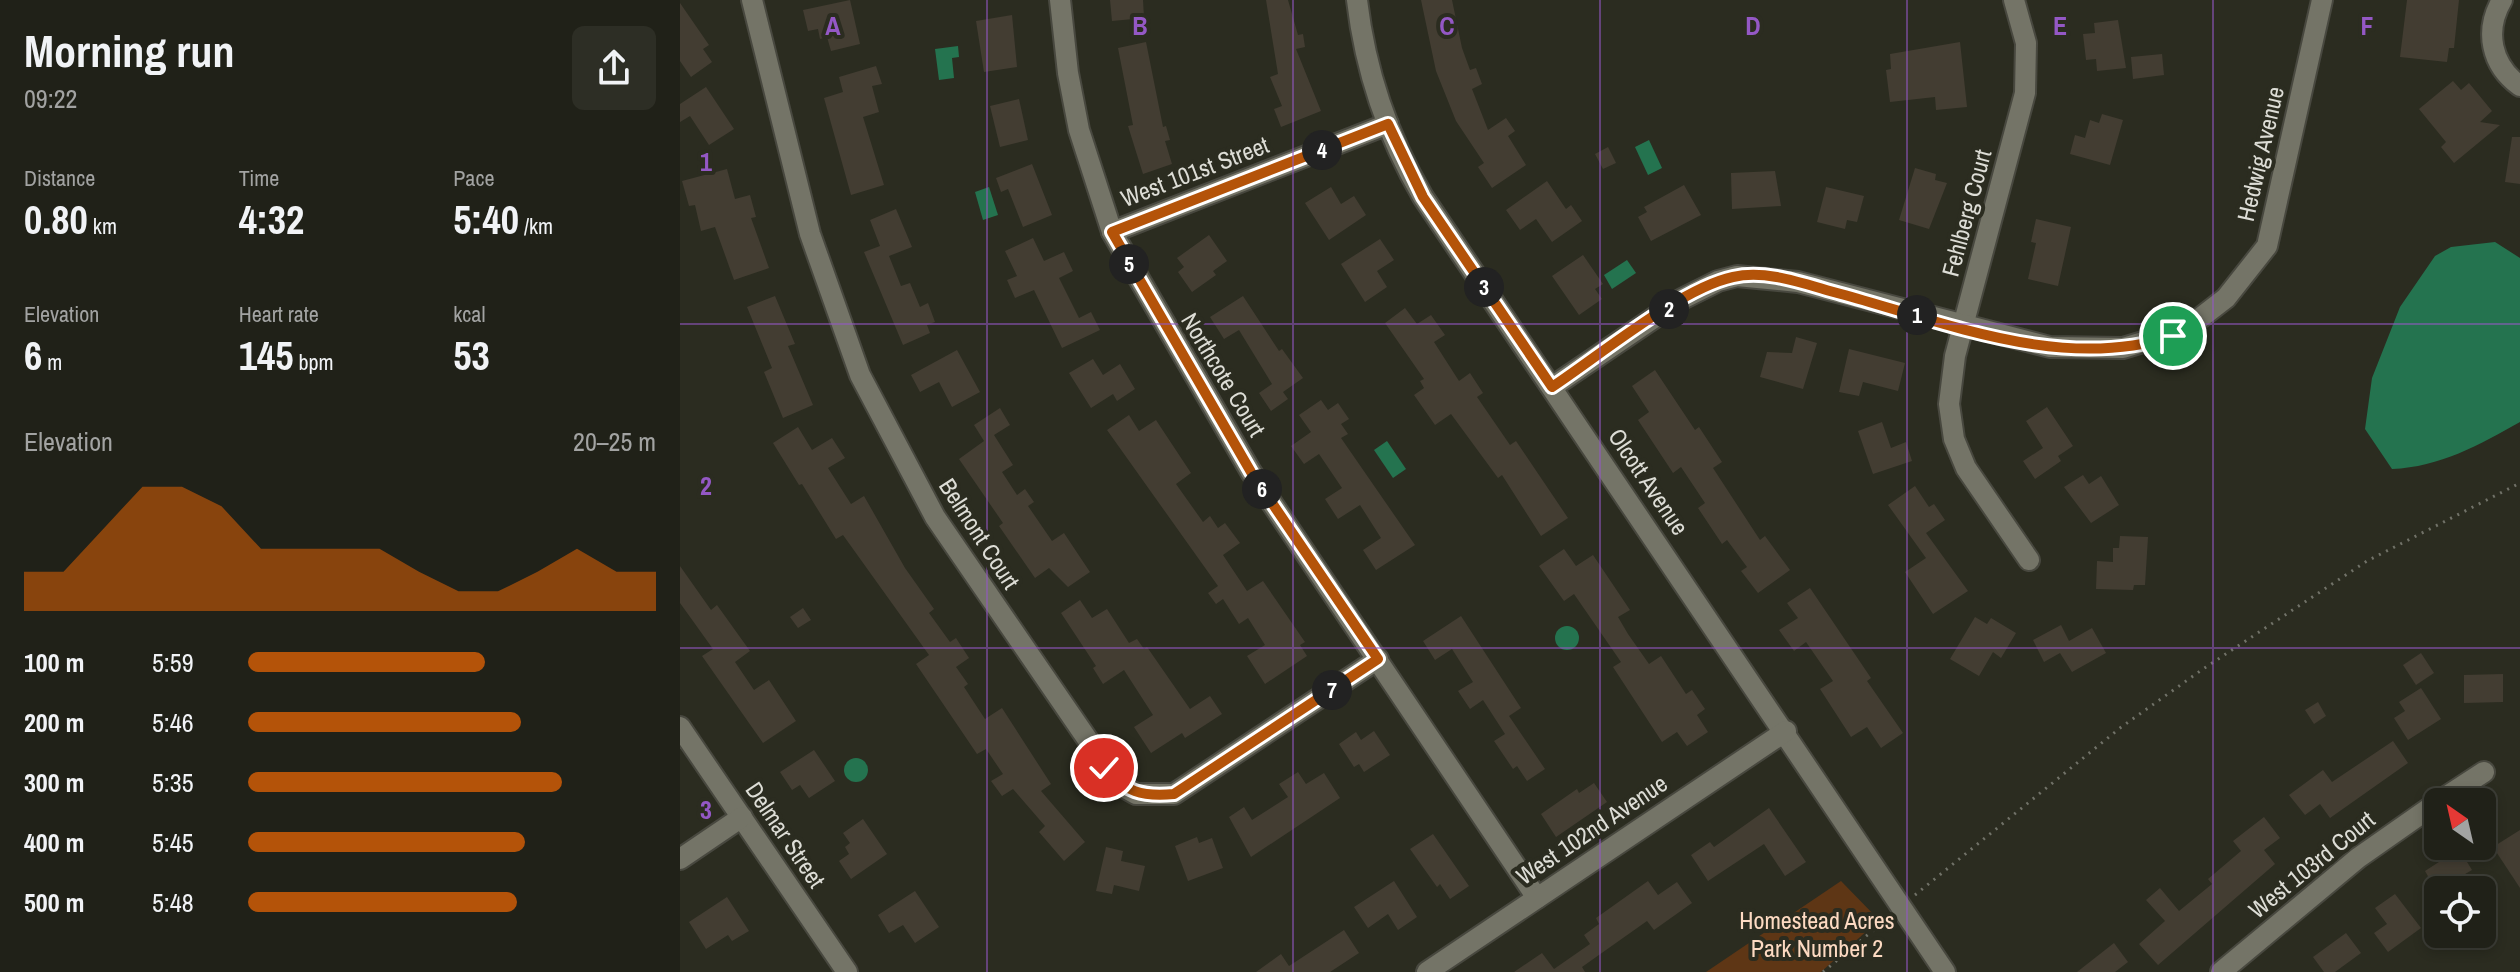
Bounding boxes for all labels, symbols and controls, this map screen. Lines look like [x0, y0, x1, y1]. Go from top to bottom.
text: A [825, 8, 841, 43]
text: B [1132, 8, 1148, 43]
text: C [1439, 8, 1455, 43]
text: D [1745, 8, 1761, 43]
text: E [2053, 8, 2067, 43]
text: F [2360, 8, 2374, 43]
text: Morning run [24, 21, 234, 81]
button: share [572, 26, 656, 110]
text: 09:22 [24, 81, 77, 116]
street label: Hedwig Avenue [2229, 83, 2291, 224]
street label: West 101st Street [1116, 128, 1274, 214]
pin: 4 [1302, 130, 1342, 170]
text: 4 [1317, 135, 1327, 165]
text: 1 [700, 144, 712, 179]
street label: Fehlberg Court [1934, 145, 1998, 280]
text: Distance [24, 163, 95, 193]
text: Time [239, 163, 279, 193]
text: Pace [453, 163, 494, 193]
text: 0.80 [24, 193, 88, 246]
text: 4:32 [239, 193, 304, 246]
text: 5:40 [453, 193, 519, 246]
text: km [88, 211, 117, 241]
text: /km [519, 211, 553, 241]
pin: 5 [1109, 244, 1149, 284]
text: 5 [1124, 249, 1134, 279]
pin: 3 [1464, 267, 1504, 307]
text: 3 [1479, 272, 1489, 302]
pin: 2 [1649, 289, 1689, 329]
text: 2 [1664, 294, 1674, 324]
pin: 1 [1897, 295, 1937, 335]
text: Elevation [24, 299, 99, 329]
text: Heart rate [239, 299, 319, 329]
text: kcal [453, 299, 485, 329]
text: 1 [1912, 300, 1922, 330]
pin [2139, 302, 2207, 370]
street label: Northcote Court [1174, 307, 1274, 443]
icon: arrive [2151, 314, 2195, 358]
text: 6 [24, 329, 42, 382]
text: 145 [239, 329, 293, 382]
text: 53 [453, 329, 490, 382]
text: m [42, 347, 62, 377]
text: bpm [293, 347, 334, 377]
street label: Olcott Avenue [1601, 422, 1696, 541]
text: Elevation [24, 424, 113, 459]
text: 20–25 m [573, 424, 656, 459]
text: 2 [700, 468, 712, 503]
pin: 6 [1242, 469, 1282, 509]
street label: Belmont Court [932, 472, 1028, 595]
text: 6 [1257, 474, 1267, 504]
text: 100 m [24, 645, 84, 680]
text: 5:59 [152, 645, 194, 680]
pin: 7 [1312, 670, 1352, 710]
text: 7 [1327, 675, 1337, 705]
text: 200 m [24, 705, 84, 740]
text: 5:46 [152, 705, 194, 740]
pin [1070, 734, 1138, 802]
icon: check [1082, 746, 1126, 790]
text: 300 m [24, 765, 84, 800]
text: 5:35 [152, 765, 194, 800]
street label: West 102nd Avenue [1510, 767, 1673, 892]
street label: Delmar Street [739, 775, 833, 894]
north arrow [2424, 788, 2496, 860]
map controls [2424, 788, 2496, 948]
text: 3 [700, 792, 712, 827]
street label: West 103rd Court [2242, 803, 2382, 925]
text: 400 m [24, 825, 84, 860]
text: 5:45 [152, 825, 194, 860]
button: locate [2424, 876, 2496, 948]
text: 500 m [24, 885, 84, 920]
text: 5:48 [152, 885, 194, 920]
park label: Homestead Acres Park Number 2 [1739, 904, 1895, 964]

